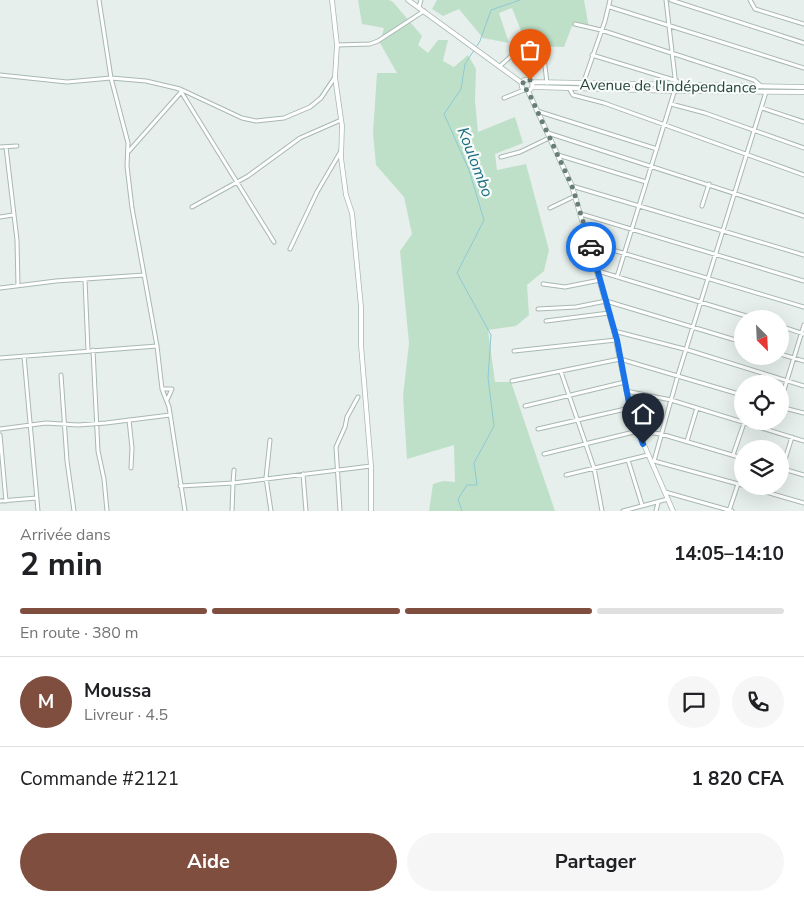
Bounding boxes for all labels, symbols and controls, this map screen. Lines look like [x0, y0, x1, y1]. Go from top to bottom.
pin [509, 29, 551, 80]
icon: bag [516, 36, 544, 64]
street label: Avenue de l'Indépendance [579, 74, 757, 98]
water label: Koulombo [452, 124, 498, 200]
courier [566, 222, 616, 272]
icon: car [577, 233, 605, 261]
north arrow [734, 310, 789, 365]
map controls [734, 310, 789, 495]
button: locate [734, 375, 789, 430]
pin [622, 393, 664, 444]
icon: home [629, 400, 657, 428]
button: layers [734, 440, 789, 495]
text: Arrivée dans [20, 524, 111, 546]
text: 14:05–14:10 [674, 541, 784, 567]
text: 2 min [20, 543, 103, 586]
text: En route · 380 m [20, 622, 139, 644]
button: chat [668, 676, 720, 728]
button: phone [732, 676, 784, 728]
text: Moussa [84, 678, 151, 704]
text: M [38, 689, 54, 715]
text: Livreur · 4.5 [84, 704, 168, 726]
text: Commande #2121 [20, 766, 179, 792]
text: 1 820 CFA [691, 766, 784, 792]
button: Aide [20, 833, 397, 891]
button: Partager [407, 833, 784, 891]

